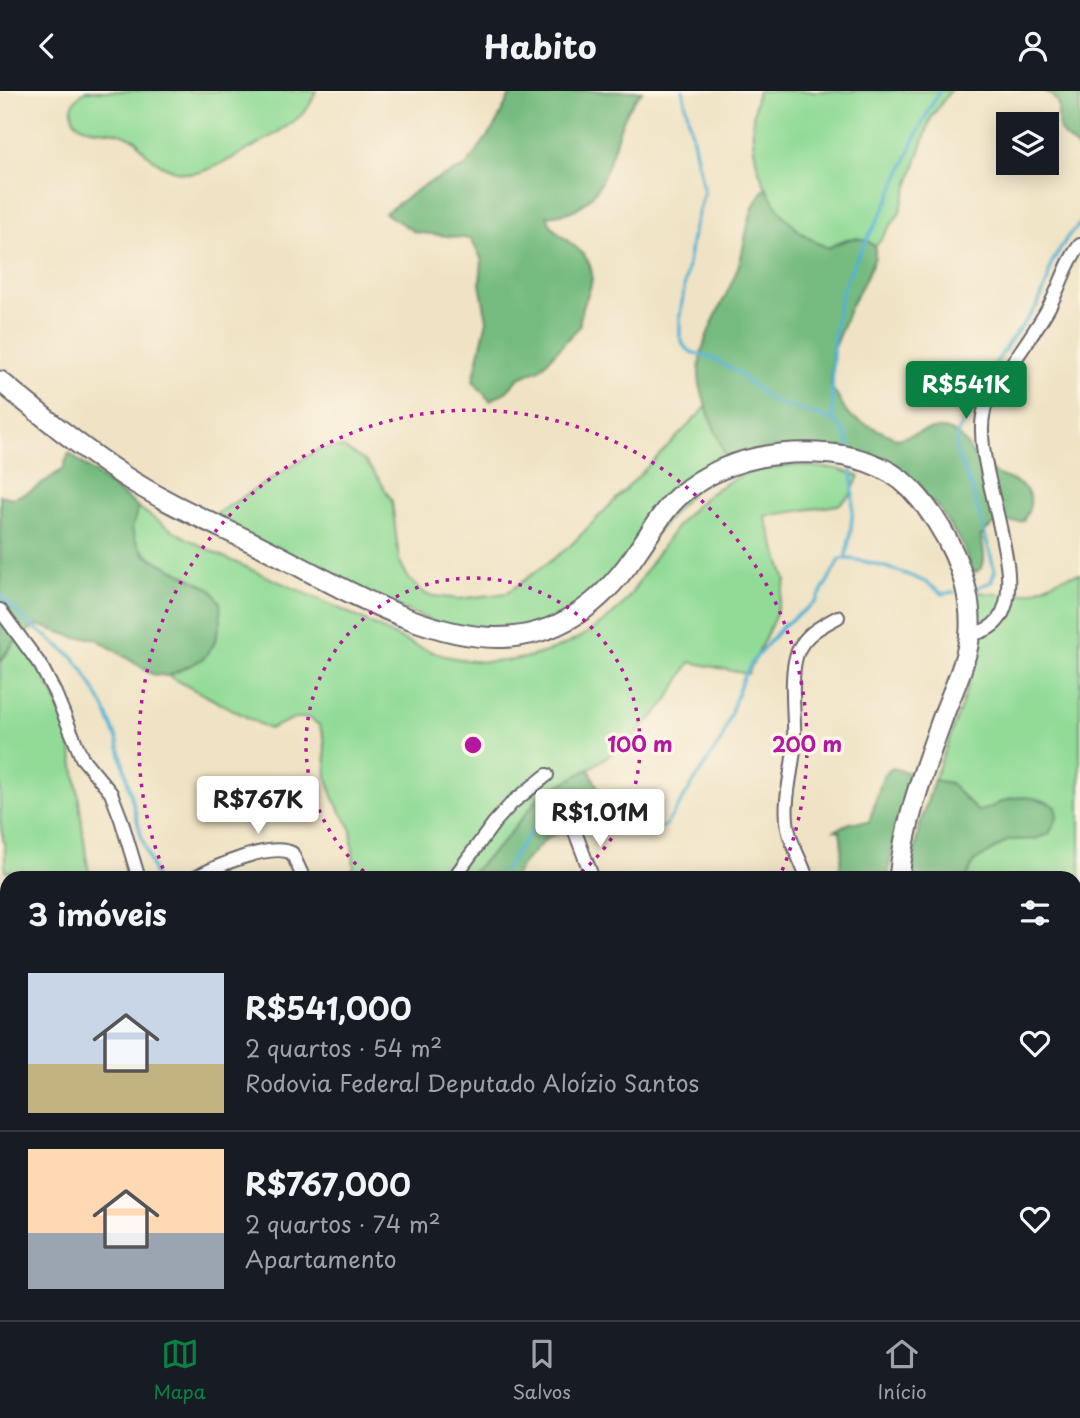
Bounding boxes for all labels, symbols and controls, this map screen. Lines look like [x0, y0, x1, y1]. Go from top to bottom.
text: Habito [484, 22, 596, 70]
icon: back [28, 27, 66, 65]
icon: person [1014, 27, 1052, 65]
map controls [996, 112, 1059, 175]
button: layers [996, 112, 1059, 175]
pin: R$541K [909, 361, 1023, 421]
text: R$541K [922, 366, 1010, 401]
text: 100 m [607, 727, 673, 759]
text: 200 m [772, 727, 842, 759]
centre of rings [461, 733, 485, 757]
pin: R$767K [201, 777, 315, 836]
text: R$767K [213, 781, 303, 816]
pin: R$1.01M [535, 789, 665, 849]
text: R$1.01M [551, 794, 649, 829]
text: 3 imóveis [28, 891, 167, 936]
icon: filters [1016, 894, 1054, 932]
text: R$541,000 [245, 985, 412, 1030]
icon: home [84, 1001, 168, 1085]
icon: heart [1016, 1024, 1054, 1062]
text: 2 quartos · 54 m² [245, 1030, 442, 1065]
text: Rodovia Federal Deputado Aloízio Santos [245, 1065, 699, 1100]
text: R$767,000 [245, 1161, 411, 1206]
icon: home [84, 1177, 168, 1261]
icon: heart [1016, 1200, 1054, 1238]
text: 2 quartos · 74 m² [245, 1206, 441, 1241]
text: Apartamento [245, 1241, 397, 1276]
tab: Mapa [153, 1335, 206, 1405]
tab: Salvos [512, 1335, 571, 1405]
tab: Início [878, 1335, 927, 1405]

